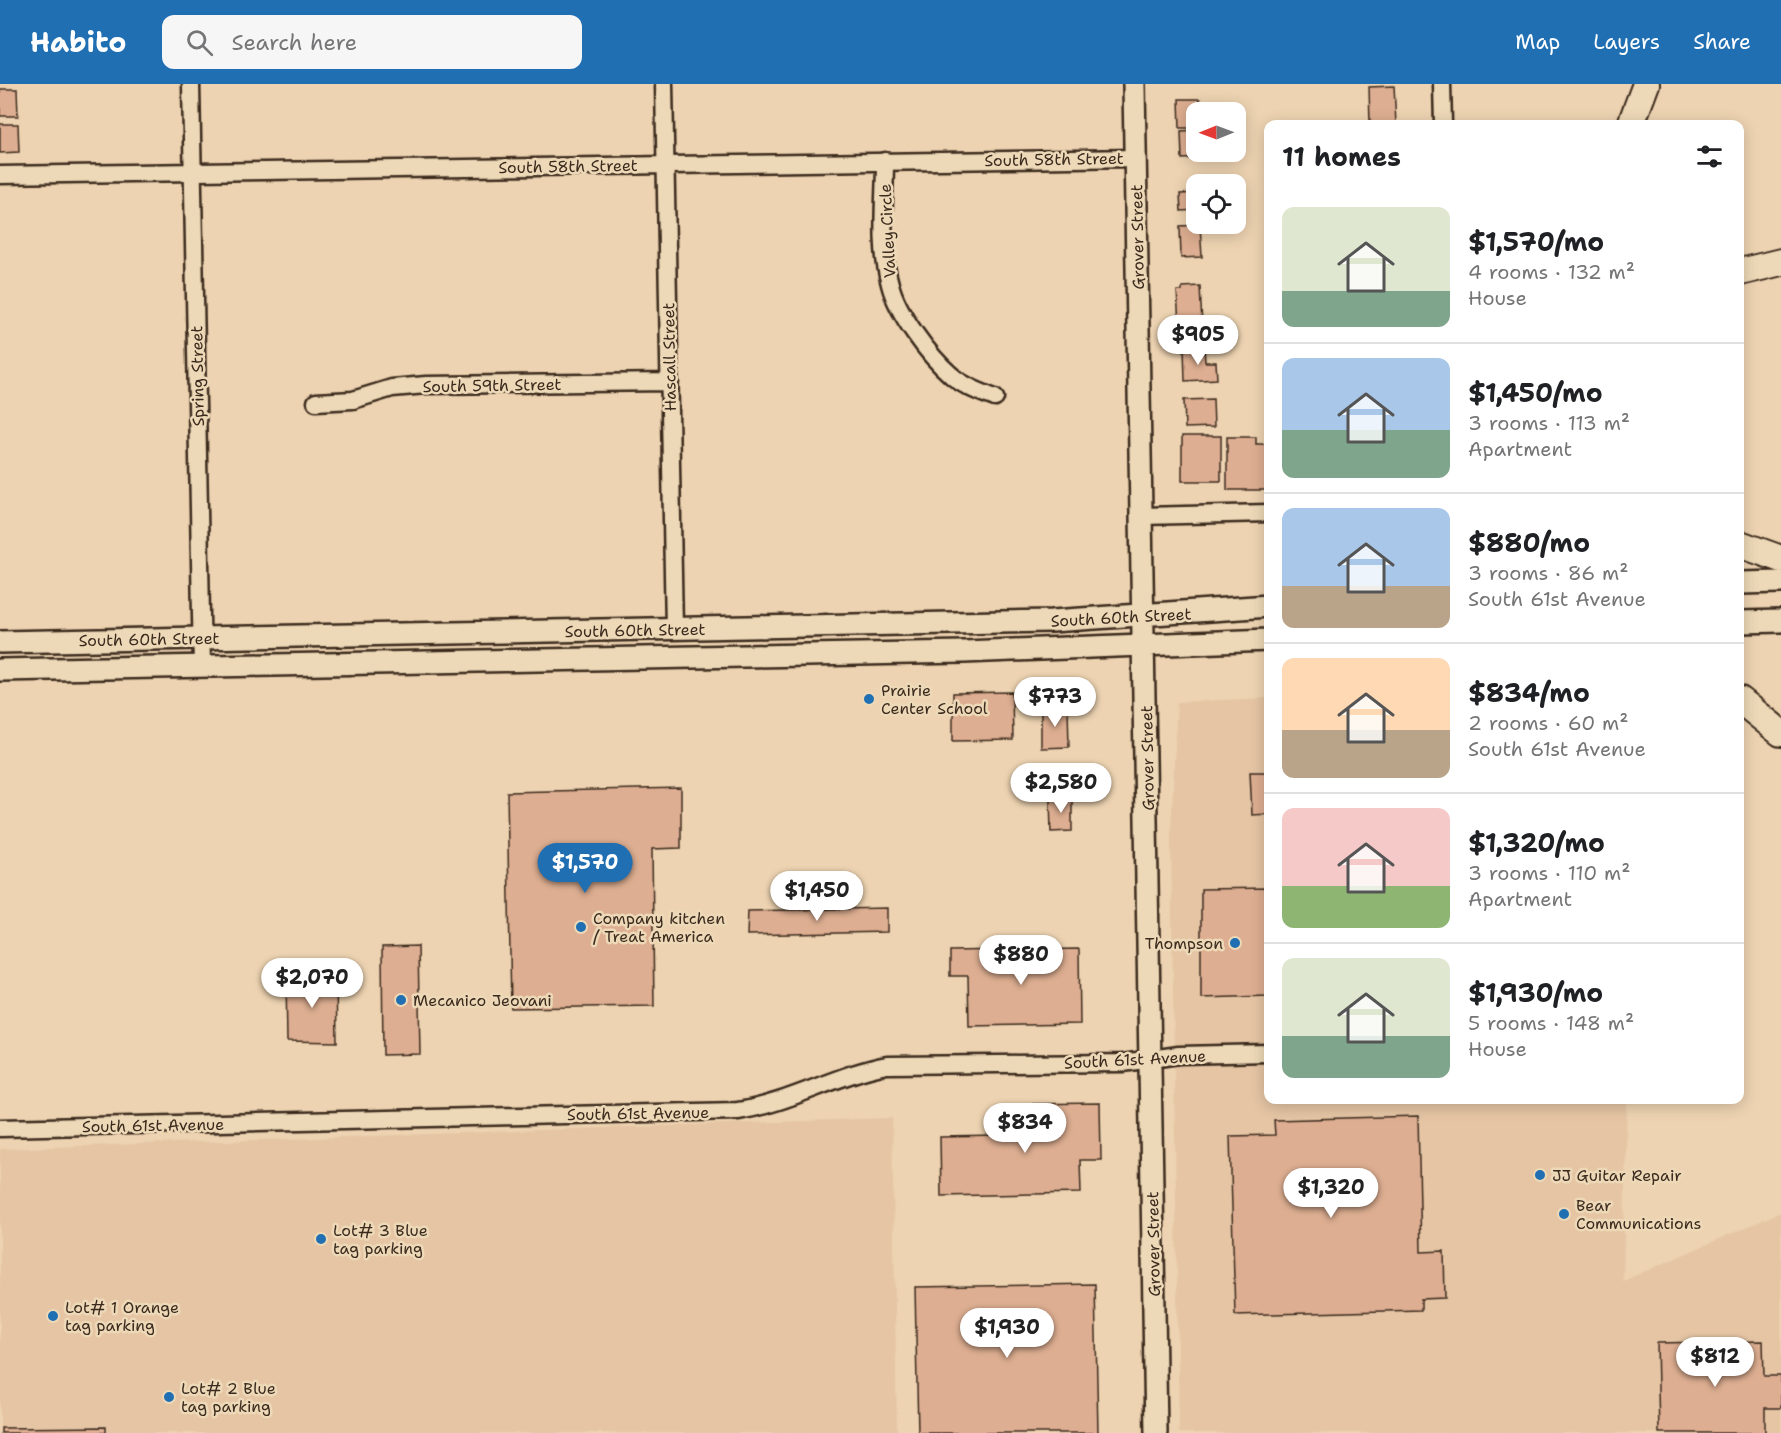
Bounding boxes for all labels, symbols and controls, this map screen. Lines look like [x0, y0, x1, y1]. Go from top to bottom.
search box [162, 15, 582, 69]
text: Habito [30, 23, 126, 61]
icon: search [183, 26, 216, 59]
text: Search here [231, 28, 357, 57]
text: Map [1515, 28, 1560, 56]
text: Layers [1593, 28, 1660, 56]
text: Share [1693, 28, 1751, 56]
north arrow [1186, 102, 1246, 162]
map controls [1186, 102, 1246, 234]
text: 11 homes [1282, 139, 1401, 174]
icon: filters [1693, 140, 1726, 173]
street label: South 58th Street [984, 148, 1124, 171]
street label: South 58th Street [498, 155, 638, 178]
button: locate [1186, 174, 1246, 234]
street label: Valley Circle [875, 183, 900, 279]
street label: Grover Street [1126, 184, 1149, 290]
text: $1,570/mo [1468, 224, 1604, 259]
icon: home [1330, 231, 1402, 303]
text: 4 rooms · 132 m² [1468, 259, 1635, 285]
text: House [1468, 285, 1527, 311]
street label: Hascall Street [658, 302, 681, 412]
pin: $905 [1162, 315, 1234, 366]
text: $905 [1171, 321, 1225, 347]
street label: Spring Street [186, 325, 209, 426]
street label: South 59th Street [422, 374, 562, 397]
text: $1,450/mo [1468, 375, 1603, 410]
icon: home [1330, 382, 1402, 454]
text: 3 rooms · 113 m² [1468, 410, 1630, 436]
text: Apartment [1468, 436, 1572, 462]
text: $880/mo [1468, 525, 1590, 560]
icon: home [1330, 532, 1402, 604]
text: 3 rooms · 86 m² [1468, 560, 1628, 586]
text: South 61st Avenue [1468, 586, 1646, 612]
street label: South 60th Street [1050, 603, 1192, 632]
street label: South 60th Street [564, 619, 706, 642]
street label: South 60th Street [78, 628, 220, 651]
text: $834/mo [1468, 675, 1590, 710]
pin: $773 [1019, 677, 1091, 728]
place label: Prairie Center School [881, 680, 988, 719]
icon: home [1330, 682, 1402, 754]
text: $773 [1028, 683, 1082, 709]
marker: Prairie Center School [862, 692, 876, 706]
street label: Grover Street [1136, 705, 1159, 811]
text: 2 rooms · 60 m² [1468, 710, 1628, 736]
text: South 61st Avenue [1468, 736, 1646, 762]
pin: $2,580 [1012, 763, 1110, 814]
text: $2,580 [1024, 769, 1098, 795]
text: $1,320/mo [1468, 825, 1605, 860]
icon: home [1330, 832, 1402, 904]
pin: $1,570 [536, 843, 634, 894]
text: $1,570 [552, 849, 618, 875]
text: 3 rooms · 110 m² [1468, 860, 1631, 886]
pin: $1,450 [768, 871, 866, 922]
text: $1,450 [784, 877, 850, 903]
text: Apartment [1468, 886, 1572, 912]
place label: Company kitchen / Treat America [593, 908, 725, 947]
marker: Company kitchen / Treat America [574, 920, 588, 934]
place label: Thompson [1145, 933, 1223, 954]
pin: $880 [985, 935, 1057, 986]
marker: Thompson [1228, 936, 1242, 950]
text: $880 [993, 941, 1049, 967]
pin: $2,070 [263, 958, 361, 1009]
text: $2,070 [275, 964, 349, 990]
text: $1,930/mo [1468, 975, 1603, 1010]
icon: home [1330, 982, 1402, 1054]
place label: Mecanico Jeovani [413, 990, 552, 1011]
marker: Mecanico Jeovani [394, 993, 408, 1007]
text: 5 rooms · 148 m² [1468, 1010, 1634, 1036]
text: House [1468, 1036, 1527, 1062]
street label: South 61st Avenue [1063, 1045, 1207, 1074]
street label: South 61st Avenue [567, 1102, 709, 1125]
pin: $834 [989, 1103, 1061, 1154]
text: $834 [997, 1109, 1053, 1135]
street label: South 61st Avenue [82, 1114, 224, 1137]
place label: JJ Guitar Repair [1552, 1165, 1682, 1186]
pin: $1,320 [1282, 1168, 1380, 1219]
marker: JJ Guitar Repair [1533, 1168, 1547, 1182]
text: $1,320 [1297, 1174, 1365, 1200]
street label: Grover Street [1142, 1191, 1165, 1297]
place label: Bear Communications [1576, 1195, 1701, 1234]
marker: Bear Communications [1557, 1207, 1571, 1221]
place label: Lot# 3 Blue tag parking [333, 1220, 428, 1259]
marker: Lot# 3 Blue tag parking [314, 1232, 328, 1246]
place label: Lot# 1 Orange tag parking [65, 1297, 179, 1336]
pin: $1,930 [958, 1308, 1056, 1359]
marker: Lot# 1 Orange tag parking [46, 1309, 60, 1323]
text: $1,930 [974, 1314, 1040, 1340]
pin: $812 [1679, 1337, 1751, 1388]
text: $812 [1690, 1343, 1740, 1369]
place label: Lot# 2 Blue tag parking [181, 1378, 276, 1417]
marker: Lot# 2 Blue tag parking [162, 1390, 176, 1404]

